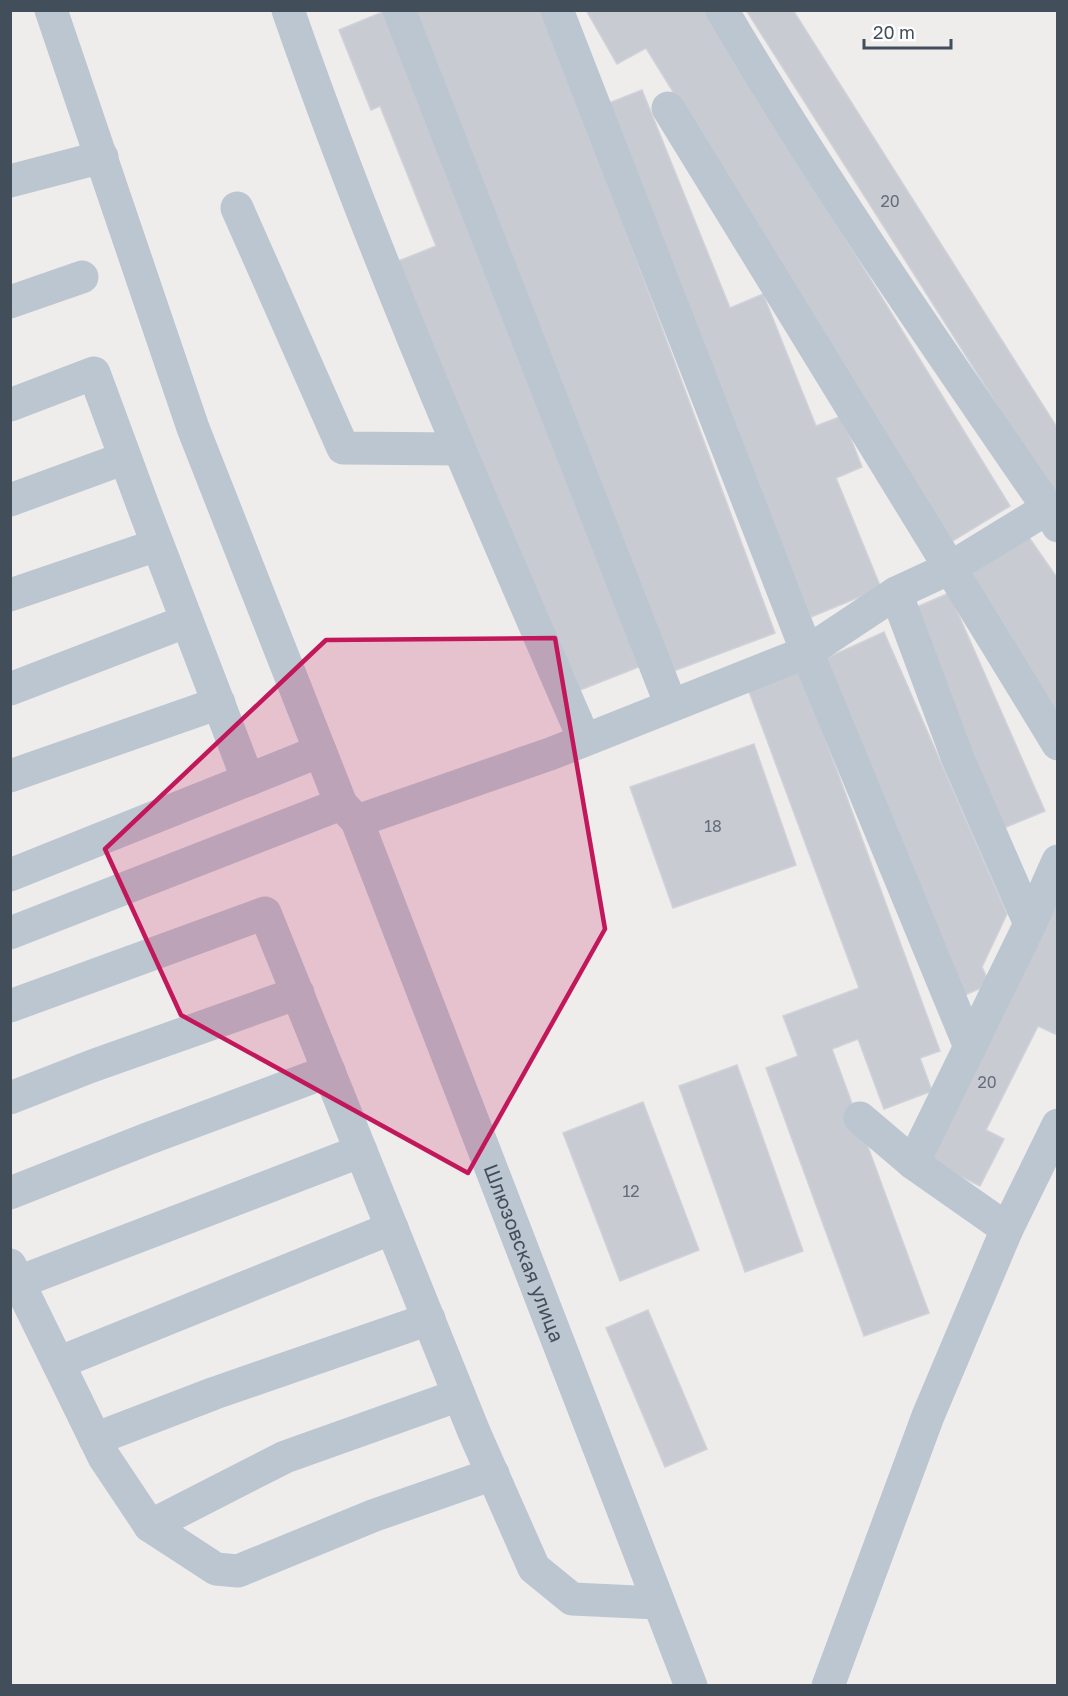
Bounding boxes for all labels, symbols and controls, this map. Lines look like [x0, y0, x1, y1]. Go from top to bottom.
scale bar [864, 12, 951, 50]
text: 20 m [873, 21, 915, 43]
house number: 20 [880, 191, 900, 211]
house number: 18 [704, 816, 722, 836]
house number: 20 [977, 1072, 997, 1092]
street label: Шлюзовская улица [480, 1160, 570, 1345]
house number: 12 [622, 1181, 640, 1201]

